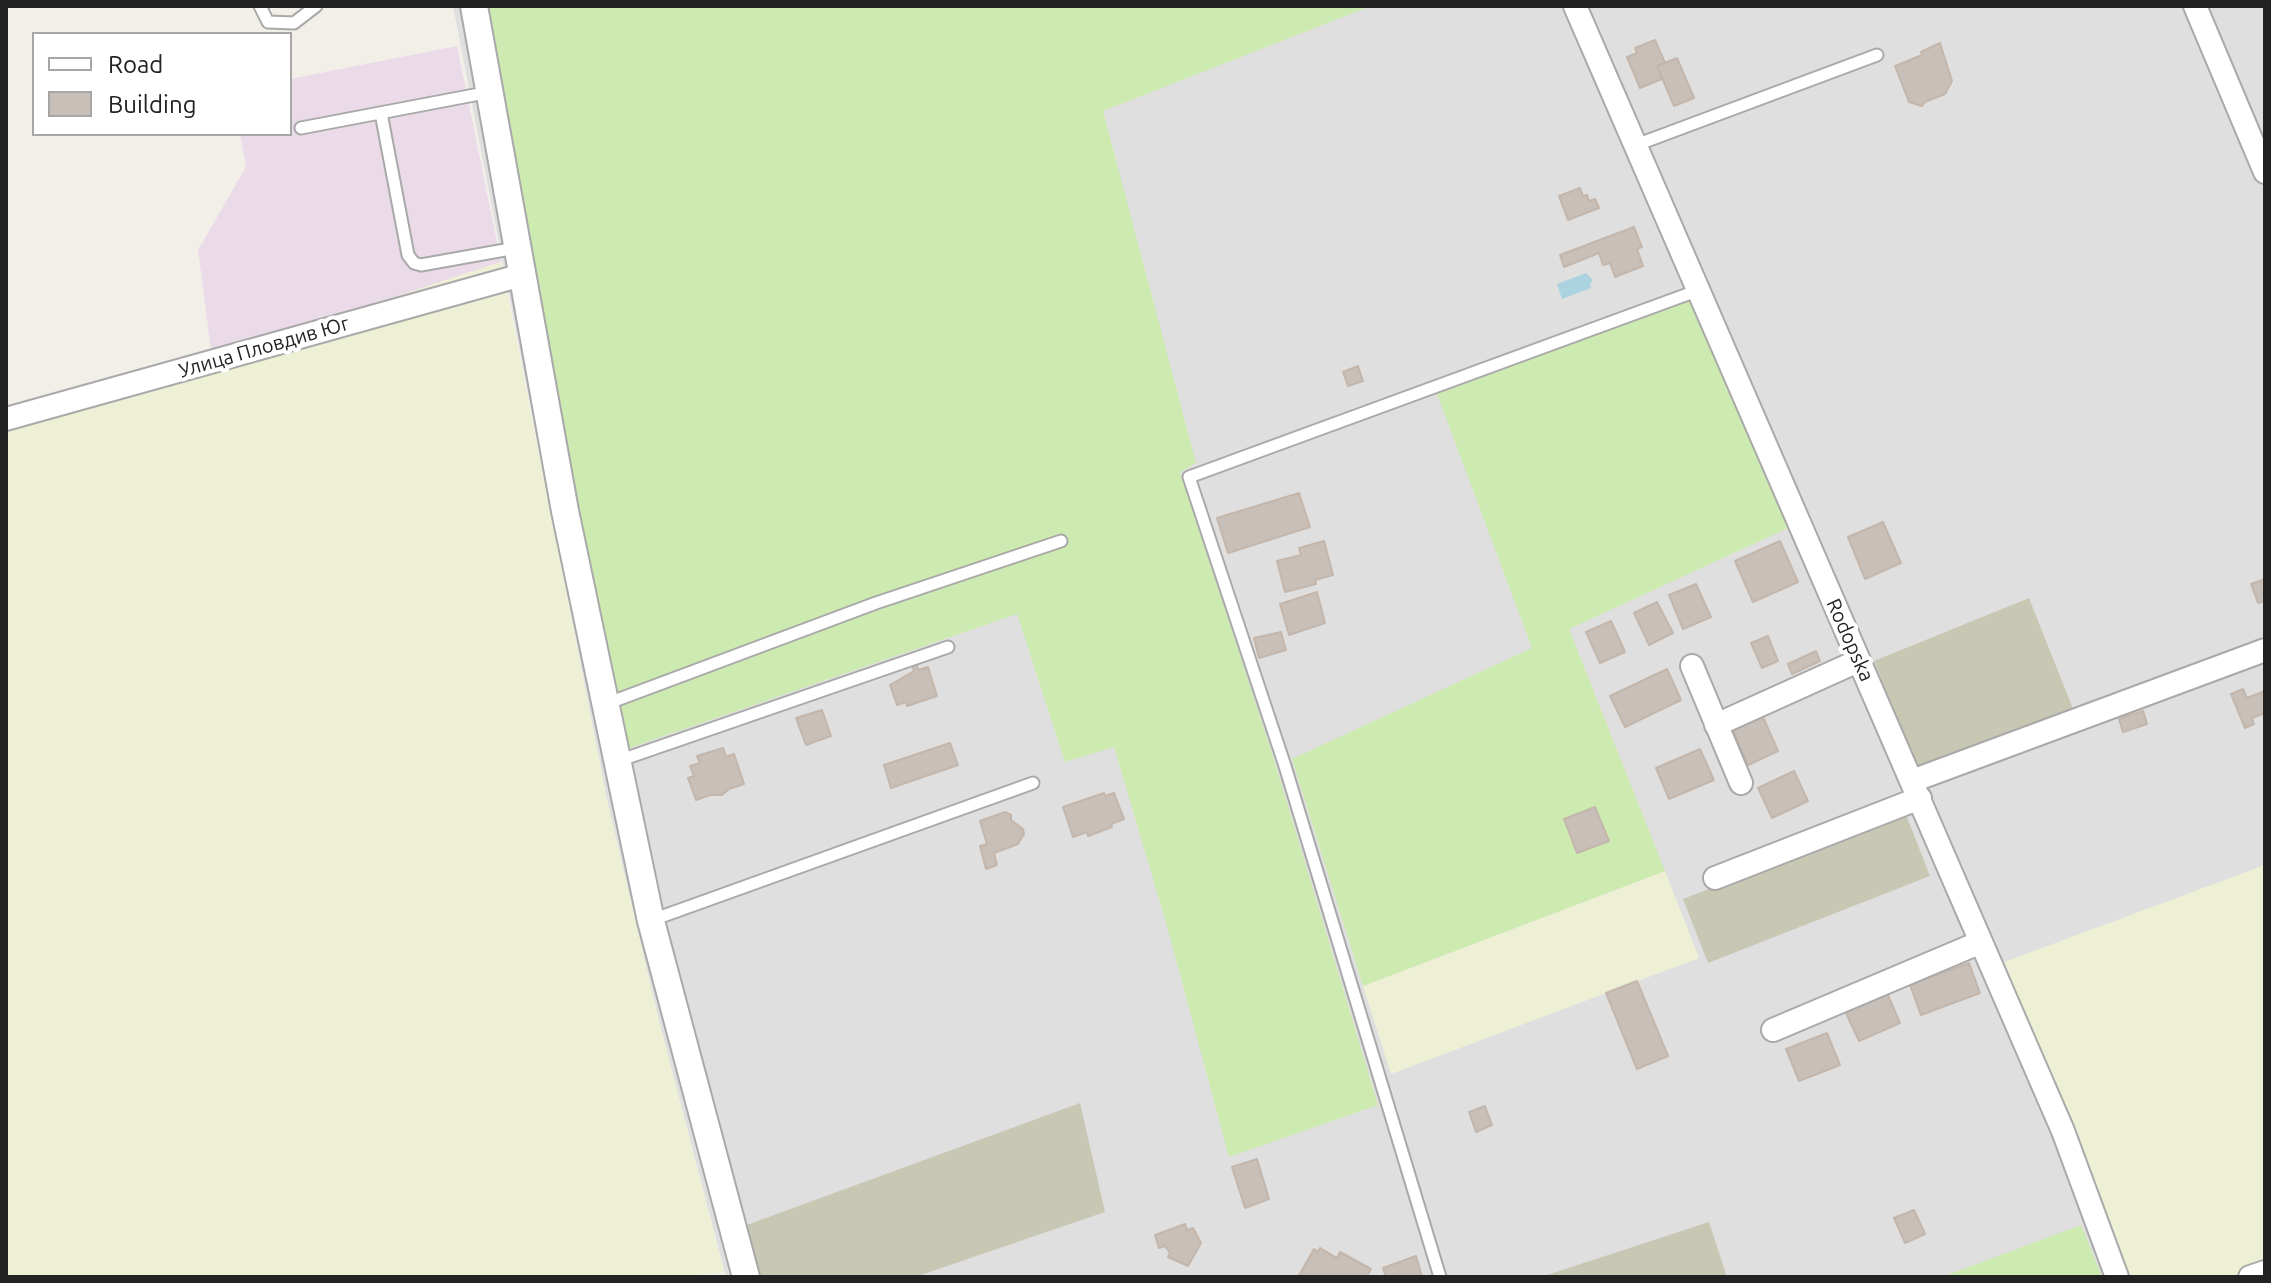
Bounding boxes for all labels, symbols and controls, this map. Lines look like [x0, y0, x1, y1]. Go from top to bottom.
legend [32, 32, 292, 136]
text: Road [108, 51, 163, 78]
text: Building [108, 91, 196, 118]
street label: Улица Пловдив Юг [176, 311, 352, 383]
street label: Rodopska [1821, 595, 1879, 685]

